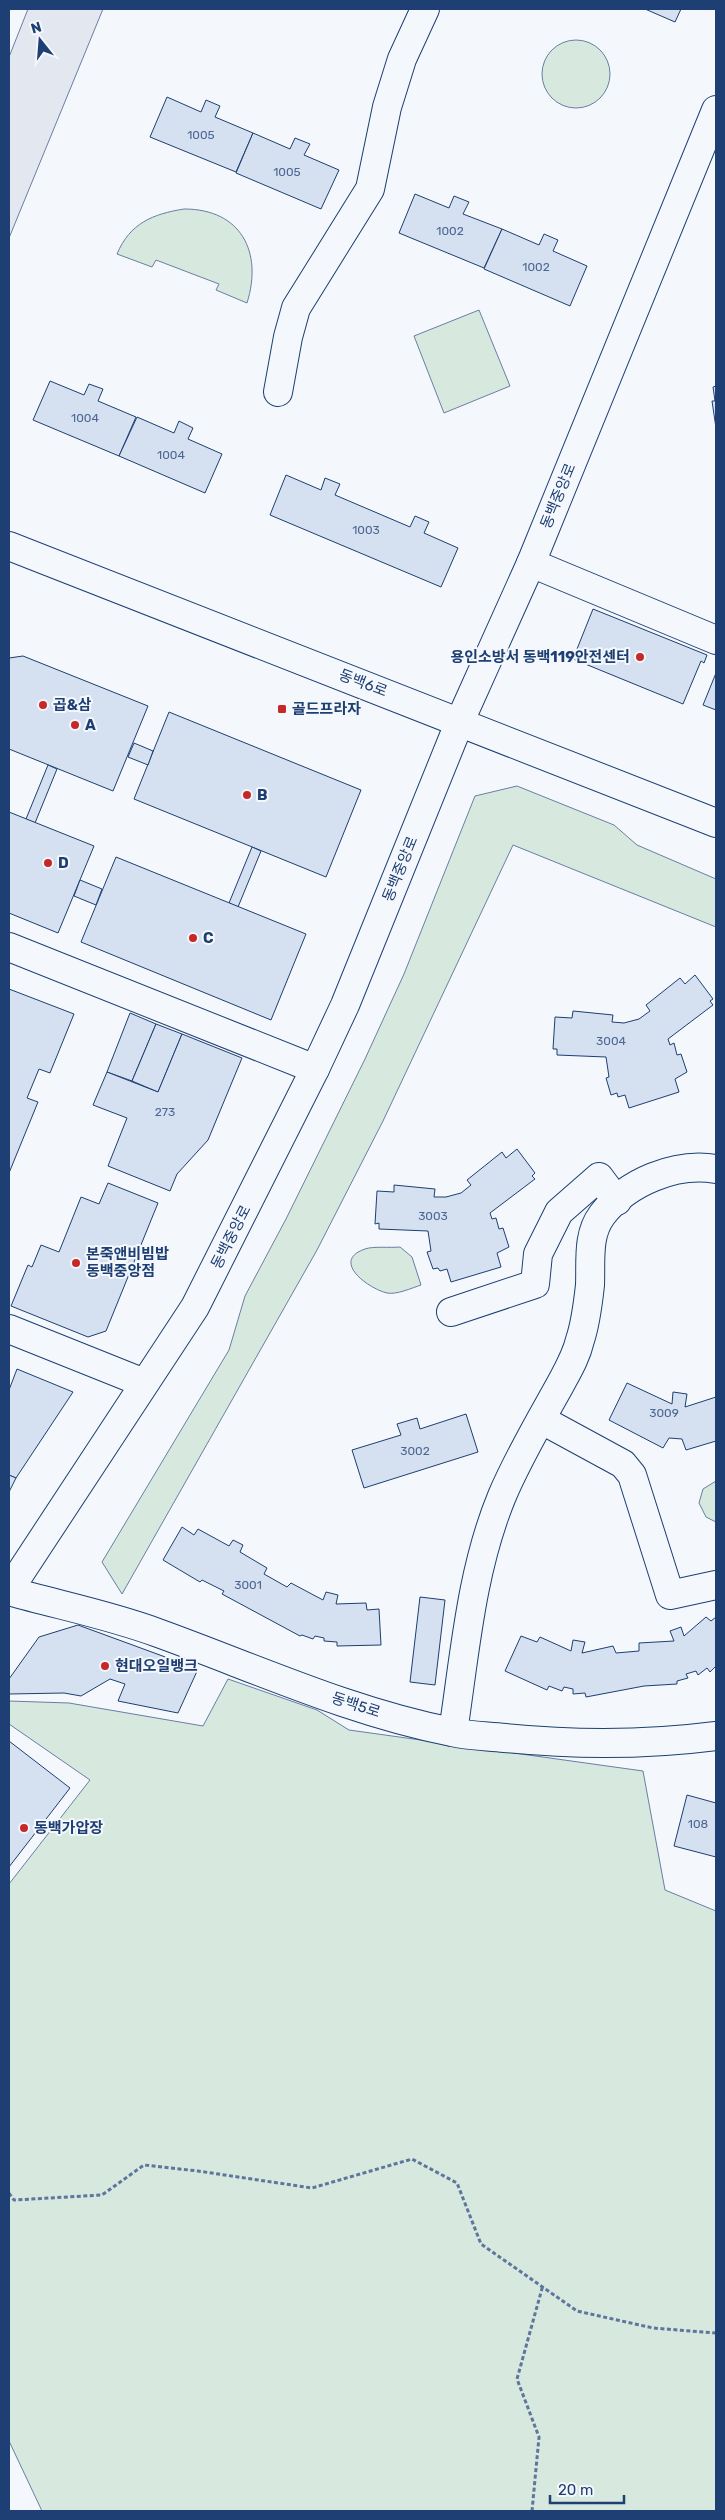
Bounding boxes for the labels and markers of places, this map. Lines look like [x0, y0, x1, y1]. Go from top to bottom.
place label: 용인소방서 동백119안전센터 [450, 648, 630, 666]
marker: 용인소방서 동백119안전센터 [634, 651, 646, 663]
place label: 곱&삼 [53, 696, 92, 714]
marker: 곱&삼 [37, 699, 49, 711]
place label: 골드프라자 [292, 700, 361, 718]
marker: 골드프라자 [276, 703, 288, 715]
place label: A [85, 716, 96, 734]
marker: A [69, 719, 81, 731]
place label: B [257, 786, 268, 804]
marker: B [241, 789, 253, 801]
place label: D [58, 854, 69, 872]
marker: D [42, 857, 54, 869]
place label: C [203, 929, 214, 947]
marker: C [187, 932, 199, 944]
place label: 본죽앤비빔밥 동백중앙점 [86, 1245, 169, 1280]
marker: 본죽앤비빔밥 동백중앙점 [70, 1257, 82, 1269]
place label: 현대오일뱅크 [115, 1657, 198, 1675]
marker: 현대오일뱅크 [99, 1660, 111, 1672]
place label: 동백가압장 [34, 1819, 103, 1837]
marker: 동백가압장 [18, 1822, 30, 1834]

